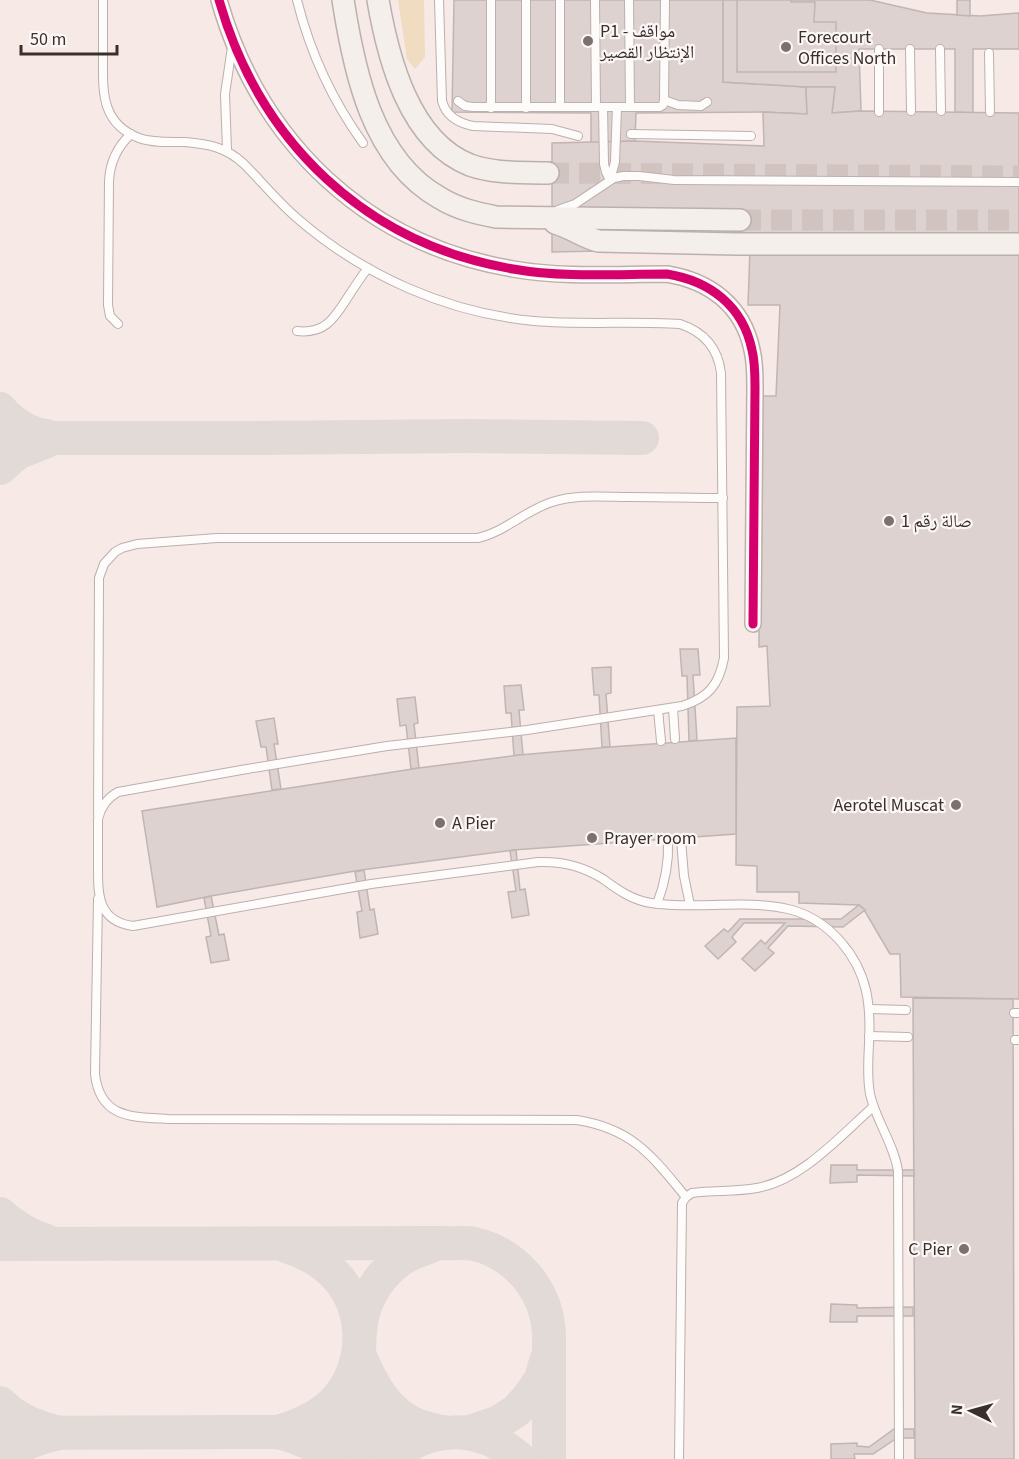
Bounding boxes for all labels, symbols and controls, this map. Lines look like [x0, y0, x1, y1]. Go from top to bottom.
scale bar [21, 18, 117, 56]
place label: P1 - مواقف الإنتظار القصير [599, 19, 694, 65]
place label: Forecourt Offices North [798, 25, 896, 71]
text: 50 m [30, 27, 66, 52]
marker: P1 - مواقف الإنتظار القصير [581, 34, 595, 48]
marker: Forecourt Offices North [779, 40, 793, 54]
place label: صالة رقم 1 [901, 509, 972, 534]
marker: صالة رقم 1 [882, 514, 896, 528]
place label: Aerotel Muscat [833, 793, 944, 818]
marker: Aerotel Muscat [949, 798, 963, 812]
place label: A Pier [452, 811, 496, 836]
marker: A Pier [433, 816, 447, 830]
place label: Prayer room [604, 826, 697, 851]
marker: Prayer room [585, 831, 599, 845]
place label: C Pier [908, 1237, 953, 1262]
marker: C Pier [957, 1242, 971, 1256]
north arrow [941, 1381, 1001, 1441]
text: N [946, 1404, 968, 1416]

